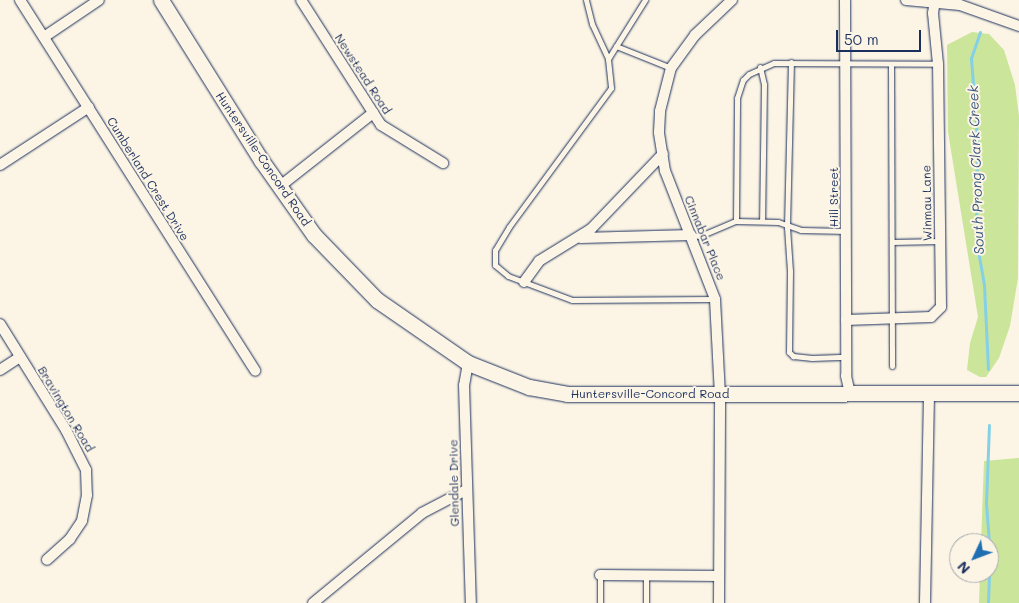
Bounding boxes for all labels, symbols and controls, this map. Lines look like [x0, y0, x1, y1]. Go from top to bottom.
scale bar [839, 20, 924, 52]
text: 50 m [844, 29, 879, 49]
street label: Newstead Road [332, 31, 394, 117]
water label: South Prong Clark Creek [965, 85, 987, 255]
street label: Huntersville-Concord Road [213, 89, 313, 229]
street label: Cumberland Crest Drive [104, 115, 192, 243]
street label: Winmau Lane [919, 165, 935, 241]
street label: Hill Street [827, 167, 841, 227]
street label: Cinnabar Place [681, 193, 729, 283]
street label: Bravington Road [35, 364, 97, 454]
street label: Huntersville-Concord Road [571, 387, 729, 401]
street label: Glendale Drive [446, 439, 462, 527]
north arrow [949, 533, 999, 583]
text: N [953, 558, 974, 578]

